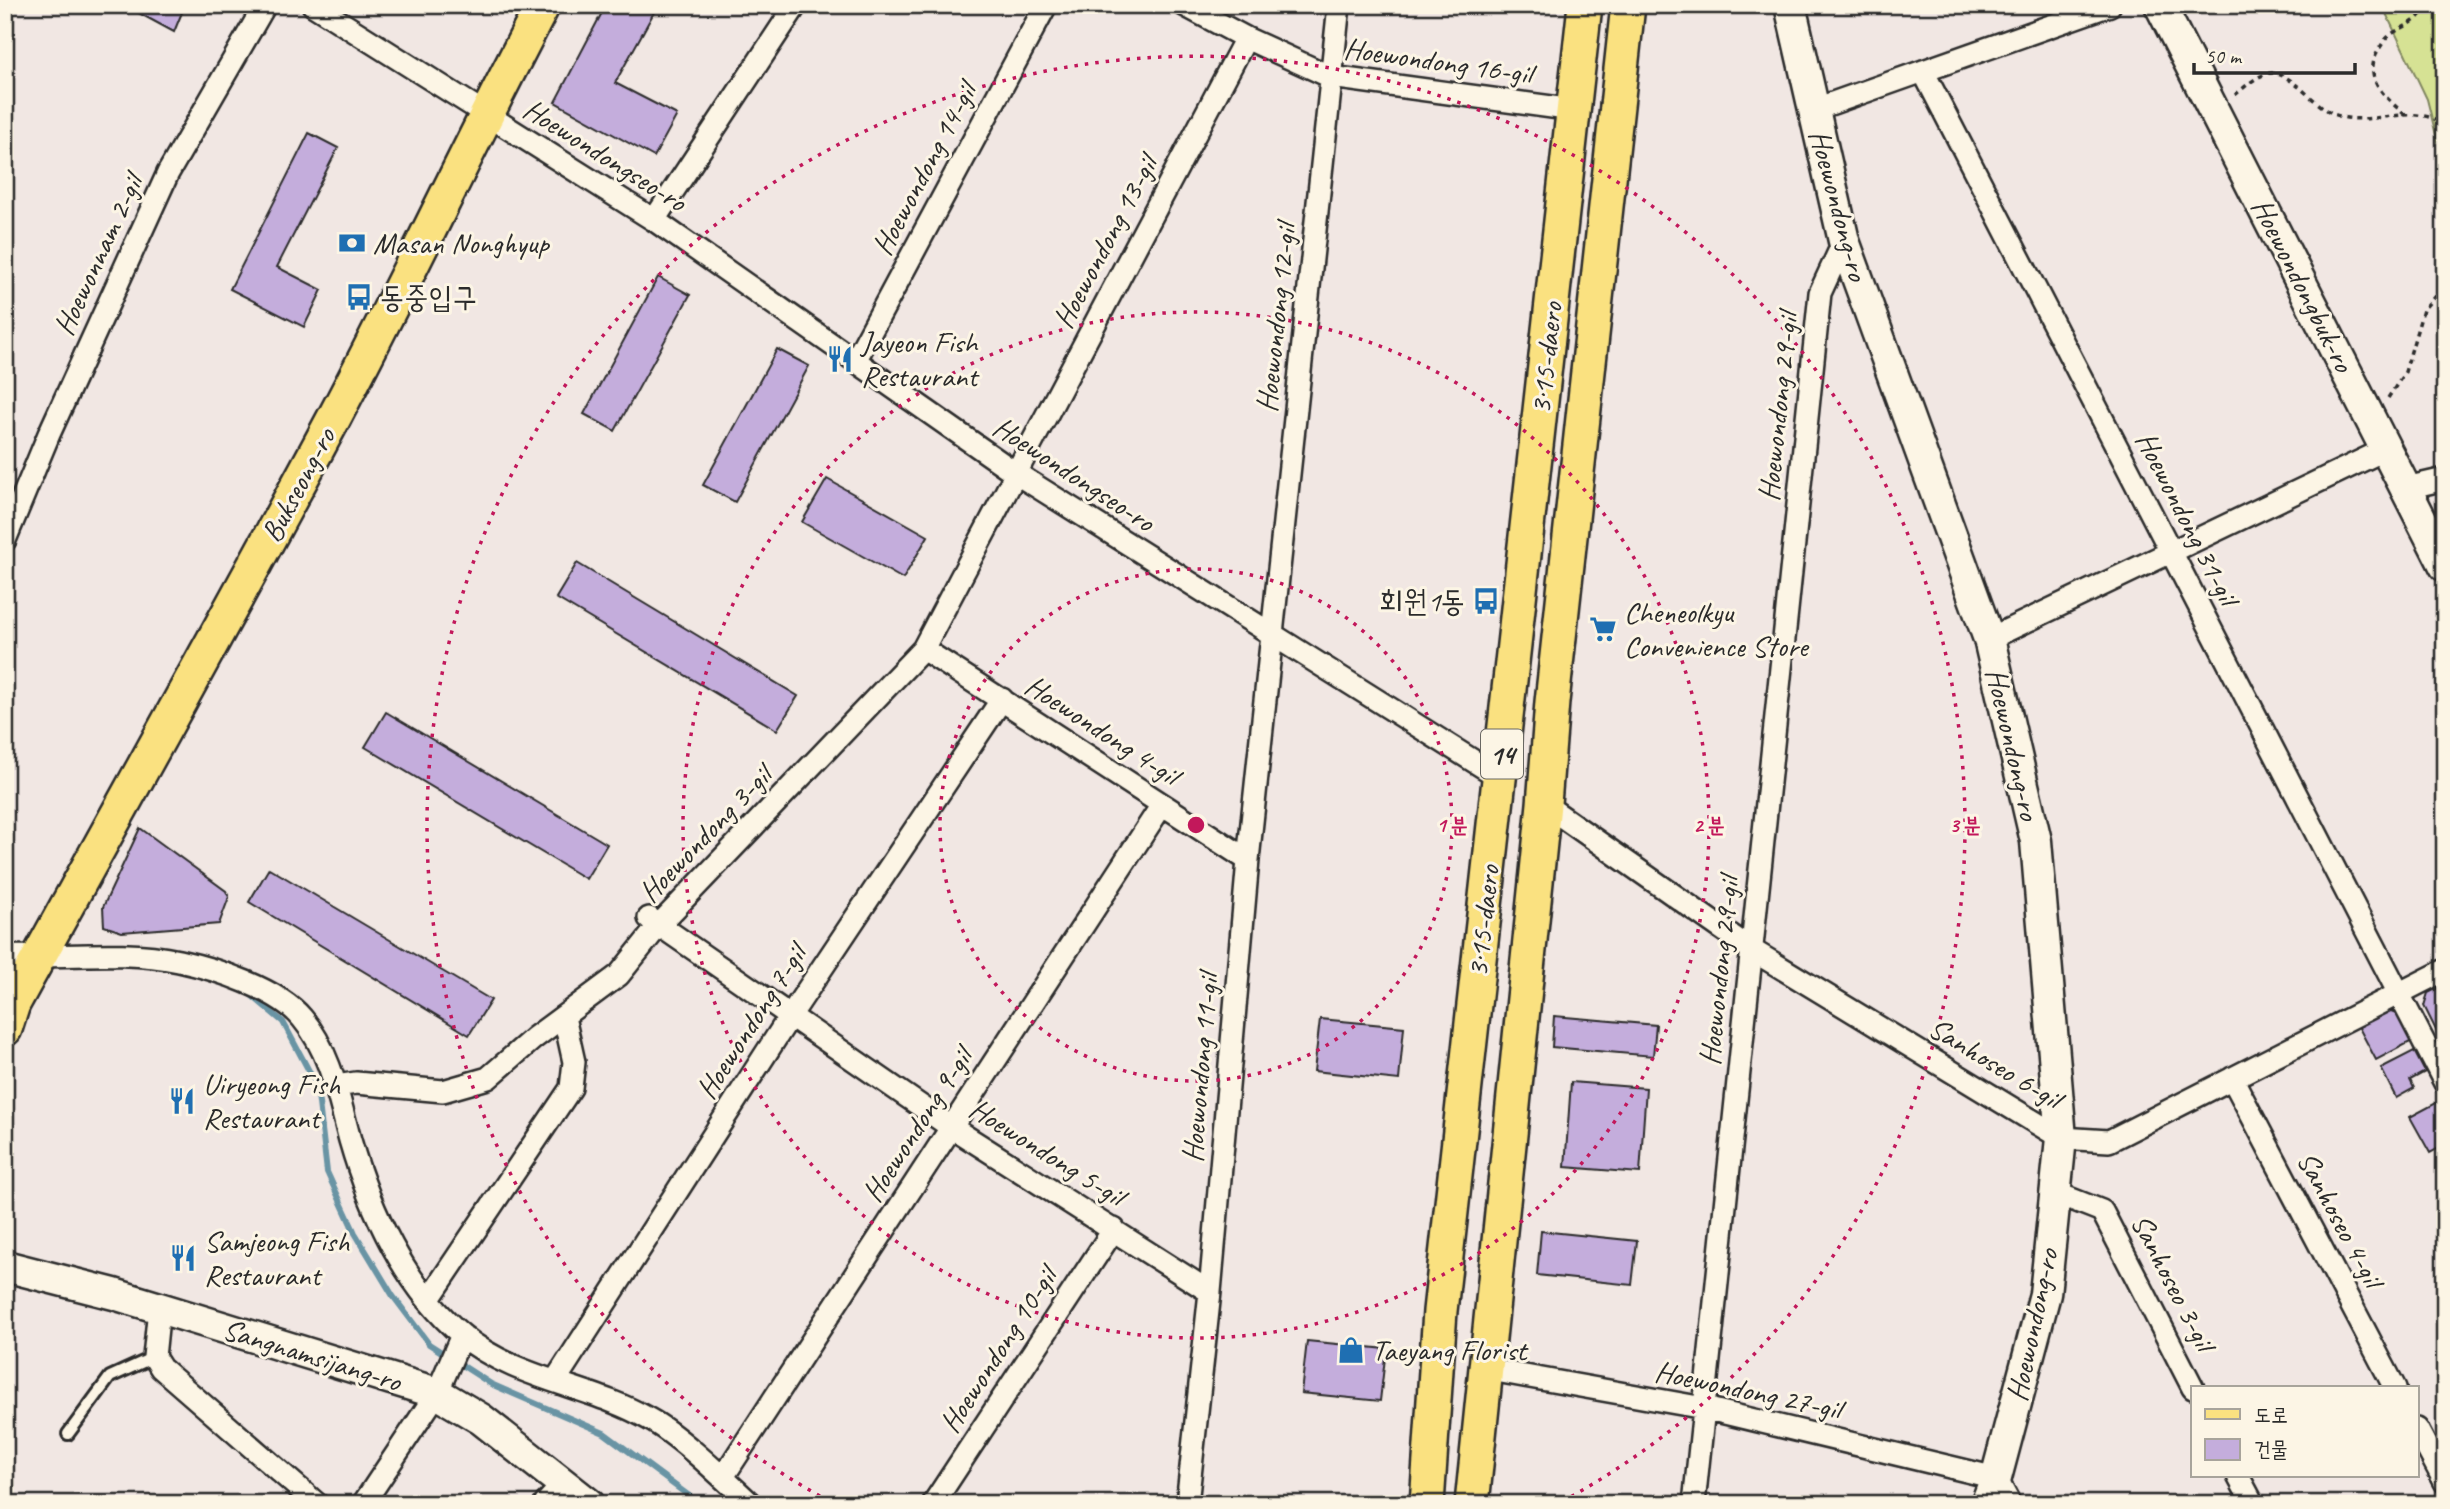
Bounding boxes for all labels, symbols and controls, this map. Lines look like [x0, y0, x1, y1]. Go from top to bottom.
street label: Hoewondong 16-gil [1342, 29, 1539, 94]
scale bar [2194, 32, 2356, 76]
text: 50 m [2205, 43, 2243, 69]
street label: Hoewondong 14-gil [863, 72, 987, 261]
street label: Hoewondongseo-ro [516, 90, 695, 221]
street label: Hoewondong-ro [1801, 125, 1878, 286]
street label: Hoewondong 13-gil [1044, 145, 1168, 334]
street label: Hoewonnam 2-gil [44, 164, 154, 341]
street label: Hoewondongbuk-ro [2243, 192, 2364, 379]
street label: Hoewondong 12-gil [1247, 217, 1305, 414]
place label: Masan Nonghyup [373, 224, 550, 262]
bank icon: Masan Nonghyup [337, 228, 367, 258]
place label: 동중입구 [380, 278, 477, 316]
bus stop icon: 동중입구 [344, 282, 374, 312]
street label: 3·15-daero [1521, 299, 1571, 416]
street label: Hoewondong 29-gil [1749, 306, 1807, 503]
place label: Jayeon Fish Restaurant [859, 323, 980, 395]
restaurant icon: Jayeon Fish Restaurant [825, 344, 855, 374]
street label: Hoewondongseo-ro [986, 408, 1163, 541]
street label: Bukseong-ro [252, 420, 345, 549]
street label: Hoewondong 31-gil [2127, 425, 2249, 615]
place label: 회원1동 [1379, 582, 1465, 620]
bus stop icon: 회원1동 [1471, 586, 1501, 616]
place label: Cheneolkyu Convenience Store [1624, 593, 1810, 665]
supermarket icon: Cheneolkyu Convenience Store [1588, 614, 1618, 644]
street label: Hoewondong-ro [1977, 664, 2049, 825]
street label: Hoewondong 4-gil [1018, 666, 1190, 796]
road number: 14 [1481, 730, 1523, 778]
street label: Hoewondong 3-gil [630, 754, 783, 910]
text: 1 분 [1436, 812, 1468, 838]
text: 2 분 [1693, 812, 1725, 838]
text: 3 분 [1949, 812, 1981, 838]
centre of rings [1184, 813, 1208, 837]
street label: 3·15-daero [1458, 862, 1508, 979]
street label: Hoewondong 29-gil [1690, 870, 1748, 1067]
street label: Hoewondong 7-gil [687, 934, 817, 1106]
street label: Hoewondong 11-gil [1173, 967, 1228, 1164]
street label: Sanhoseo 6-gil [1922, 1009, 2072, 1120]
street label: Hoewondong 9-gil [853, 1037, 983, 1209]
place label: Uiryeong Fish Restaurant [203, 1065, 341, 1137]
restaurant icon: Uiryeong Fish Restaurant [167, 1086, 197, 1116]
street label: Hoewondong 5-gil [963, 1089, 1136, 1217]
street label: Sanhoseo 4-gil [2289, 1145, 2394, 1298]
street label: Sanhoseo 3-gil [2123, 1208, 2226, 1361]
place label: Samjeong Fish Restaurant [204, 1222, 350, 1294]
restaurant icon: Samjeong Fish Restaurant [168, 1243, 198, 1273]
street label: Hoewondong-ro [1997, 1244, 2067, 1405]
street label: Hoewondong 10-gil [931, 1256, 1068, 1440]
street label: Sangnamsijang-ro [218, 1310, 407, 1401]
place label: Taeyang Florist [1372, 1331, 1529, 1369]
shop icon: Taeyang Florist [1336, 1335, 1366, 1365]
street label: Hoewondong 27-gil [1652, 1352, 1849, 1429]
legend [2191, 1386, 2418, 1478]
text: 도로 [2254, 1402, 2288, 1428]
text: 건물 [2254, 1436, 2288, 1462]

